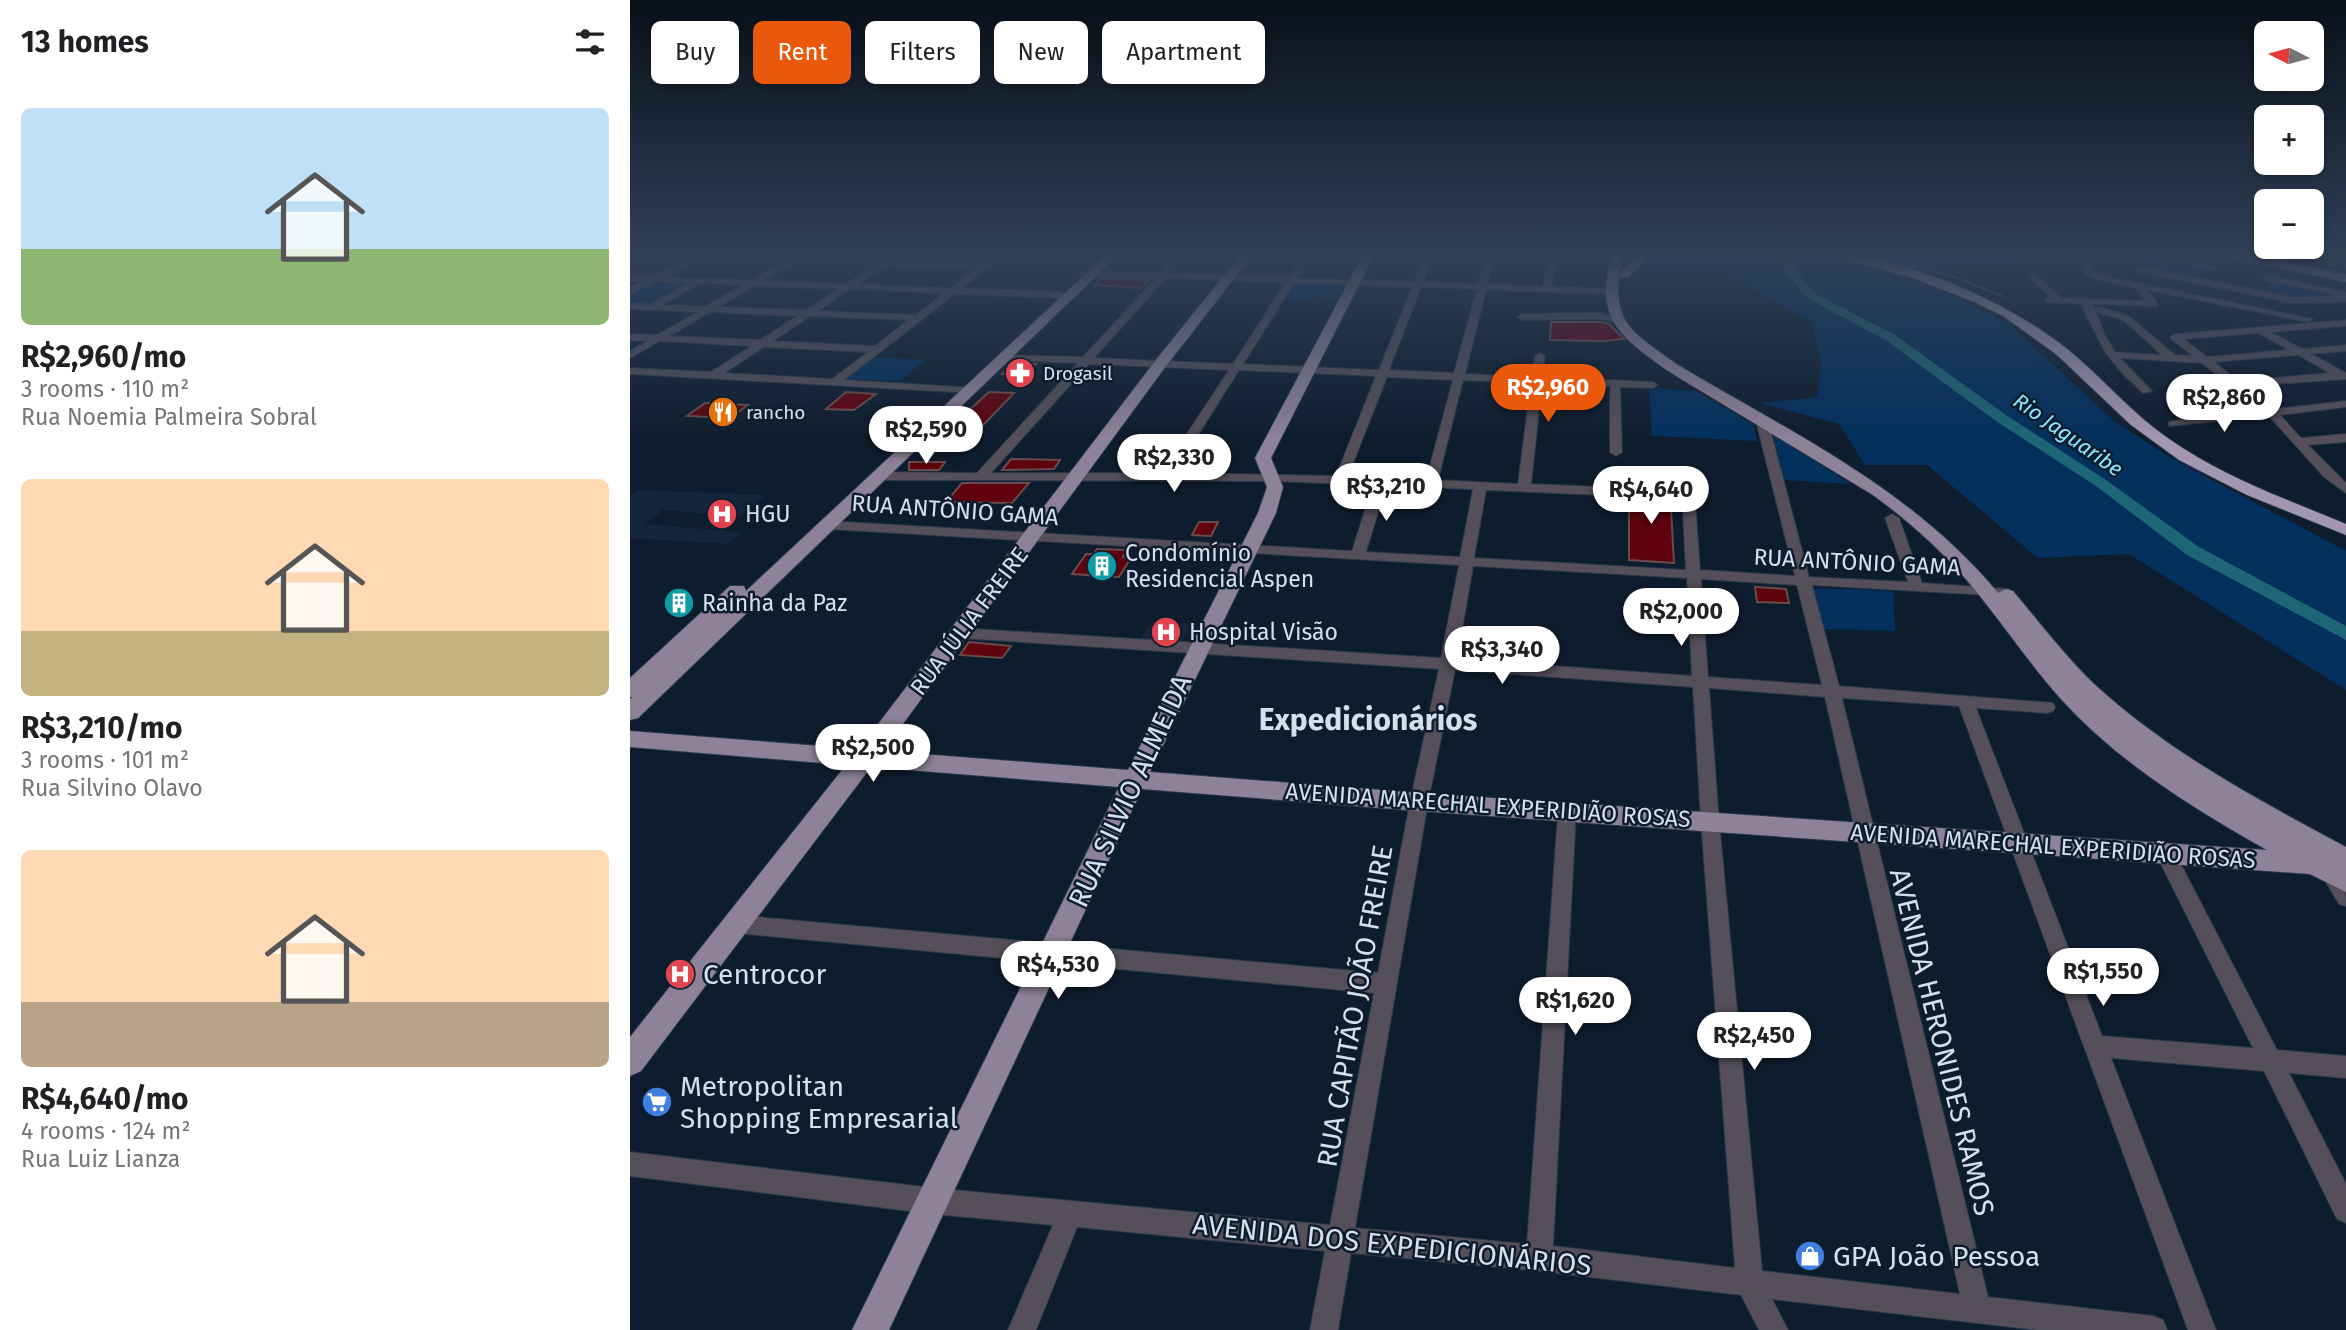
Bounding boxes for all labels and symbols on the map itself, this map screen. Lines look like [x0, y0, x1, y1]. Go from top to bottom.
north arrow [2254, 21, 2324, 91]
pharmacy icon: Drogasil [1003, 356, 1037, 390]
place label: Drogasil [1043, 362, 1113, 385]
pin: R$2,960 [1483, 364, 1613, 424]
pin: R$2,860 [2159, 374, 2289, 434]
water label: Rio Jaguaribe [2008, 388, 2128, 482]
restaurant icon: rancho [706, 395, 740, 429]
place label: rancho [746, 401, 805, 424]
pin: R$2,590 [861, 406, 991, 466]
pin: R$2,330 [1109, 434, 1239, 494]
pin: R$3,210 [1321, 463, 1451, 523]
pin: R$4,640 [1586, 466, 1716, 526]
street label: RUA ANTÔNIO GAMA [851, 488, 1060, 531]
hospital icon: HGU [705, 497, 739, 531]
place label: HGU [745, 500, 790, 528]
place label: Condomínio Residencial Aspen [1125, 539, 1314, 593]
street label: RUA JÚLIA FREIRE [903, 541, 1034, 701]
street label: RUA ANTÔNIO GAMA [1753, 542, 1962, 581]
building icon: Condomínio Residencial Aspen [1085, 549, 1119, 583]
building icon: Rainha da Paz [662, 586, 696, 620]
pin: R$2,000 [1616, 588, 1746, 648]
place label: Rainha da Paz [702, 589, 847, 617]
hospital icon: Hospital Visão [1149, 615, 1183, 649]
place label: Hospital Visão [1189, 618, 1338, 646]
pin: R$3,340 [1437, 626, 1567, 686]
street label: RUA SILVIO ALMEIDA [1062, 669, 1198, 913]
district label: Expedicionários [1259, 702, 1477, 738]
pin: R$2,500 [808, 724, 938, 784]
street label: AVENIDA MARECHAL EXPERIDIÃO ROSAS [1285, 777, 1691, 833]
street label: AVENIDA MARECHAL EXPERIDIÃO ROSAS [1850, 818, 2256, 874]
street label: RUA CAPITÃO JOÃO FREIRE [1310, 842, 1400, 1170]
street label: AVENIDA HERONIDES RAMOS [1883, 865, 2001, 1219]
pin: R$4,530 [993, 942, 1123, 1001]
pin: R$1,550 [2038, 948, 2168, 1008]
hospital icon: Centrocor [663, 957, 697, 991]
place label: Centrocor [703, 958, 826, 991]
pin: R$1,620 [1510, 978, 1640, 1037]
pin: R$2,450 [1689, 1012, 1819, 1072]
place label: Metropolitan Shopping Empresarial [680, 1070, 958, 1135]
supermarket icon: Metropolitan Shopping Empresarial [640, 1085, 674, 1119]
street label: AVENIDA DOS EXPEDICIONÁRIOS [1191, 1208, 1593, 1282]
shop icon: GPA João Pessoa [1793, 1239, 1827, 1273]
place label: GPA João Pessoa [1833, 1240, 2040, 1273]

